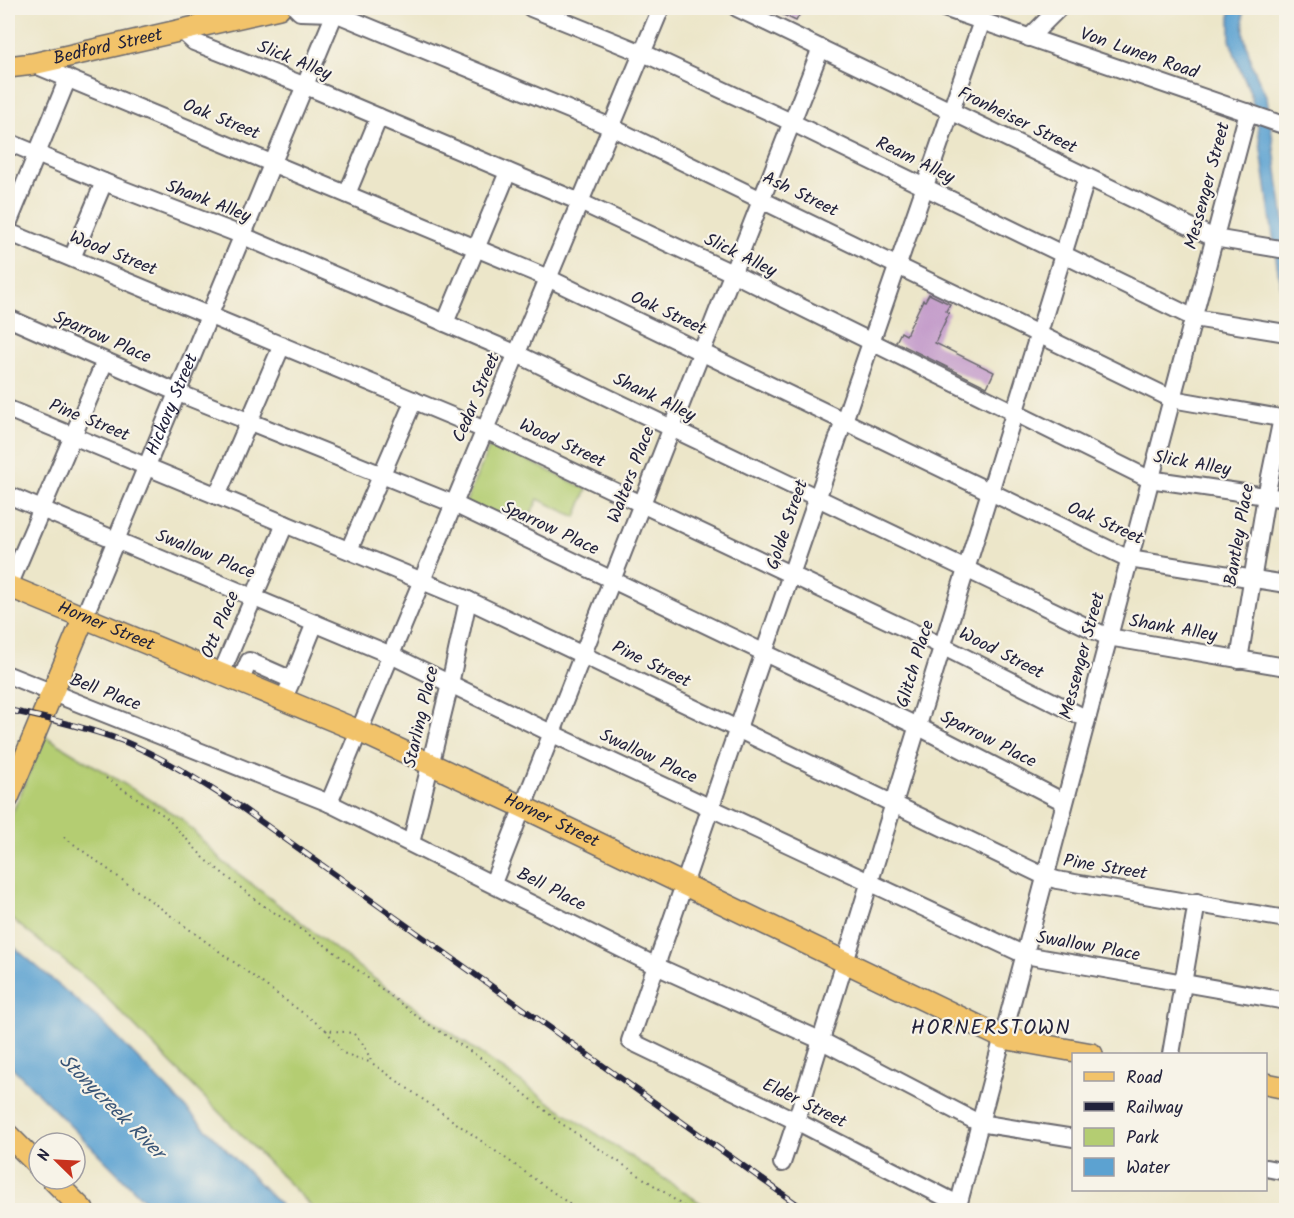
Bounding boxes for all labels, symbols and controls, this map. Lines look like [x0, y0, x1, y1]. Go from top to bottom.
street label: Bedford Street [50, 20, 166, 73]
street label: Von Lunen Road [1076, 20, 1203, 88]
street label: Slick Alley [252, 33, 336, 89]
street label: Fronheiser Street [952, 80, 1083, 163]
street label: Oak Street [178, 91, 265, 149]
street label: Messenger Street [1177, 118, 1239, 253]
street label: Ream Alley [870, 129, 960, 193]
street label: Ash Street [757, 164, 844, 226]
street label: Shank Alley [161, 172, 255, 232]
street label: Wood Street [65, 223, 162, 285]
street label: Slick Alley [698, 226, 782, 286]
street label: Oak Street [625, 284, 712, 345]
street label: Sparrow Place [48, 303, 156, 373]
street label: Hickory Street [138, 348, 207, 460]
street label: Cedar Street [445, 348, 509, 447]
street label: Shank Alley [608, 365, 701, 431]
street label: Pine Street [44, 392, 135, 451]
street label: Wood Street [514, 411, 611, 477]
street label: Walters Place [600, 422, 664, 528]
street label: Slick Alley [1151, 443, 1234, 485]
street label: Golde Street [759, 475, 817, 574]
street label: Bantley Place [1217, 482, 1263, 588]
street label: Sparrow Place [496, 494, 604, 564]
street label: Oak Street [1062, 494, 1149, 554]
street label: Swallow Place [151, 522, 259, 588]
street label: Ott Place [194, 587, 248, 663]
street label: Messenger Street [1052, 588, 1114, 723]
street label: Horner Street [53, 593, 160, 660]
street label: Shank Alley [1127, 607, 1220, 651]
street label: Glitch Place [889, 617, 943, 711]
street label: Wood Street [953, 620, 1050, 688]
street label: Pine Street [607, 633, 696, 697]
street label: Starling Place [396, 663, 448, 771]
street label: Bell Place [65, 666, 145, 720]
street label: Sparrow Place [935, 703, 1041, 777]
street label: Swallow Place [594, 722, 702, 792]
street label: Horner Street [499, 785, 605, 856]
street label: Pine Street [1061, 847, 1150, 889]
street label: Bell Place [511, 860, 591, 920]
street label: Swallow Place [1034, 924, 1142, 970]
district label: HORNERSTOWN [911, 1012, 1071, 1045]
water label: Stonycreek River [51, 1047, 175, 1171]
legend [1072, 1053, 1267, 1191]
text: Road [1126, 1064, 1163, 1093]
street label: Elder Street [757, 1071, 852, 1137]
text: Railway [1126, 1094, 1183, 1123]
text: Park [1126, 1124, 1159, 1153]
north arrow [27, 1131, 87, 1191]
text: N [31, 1146, 58, 1165]
text: Water [1126, 1154, 1171, 1183]

